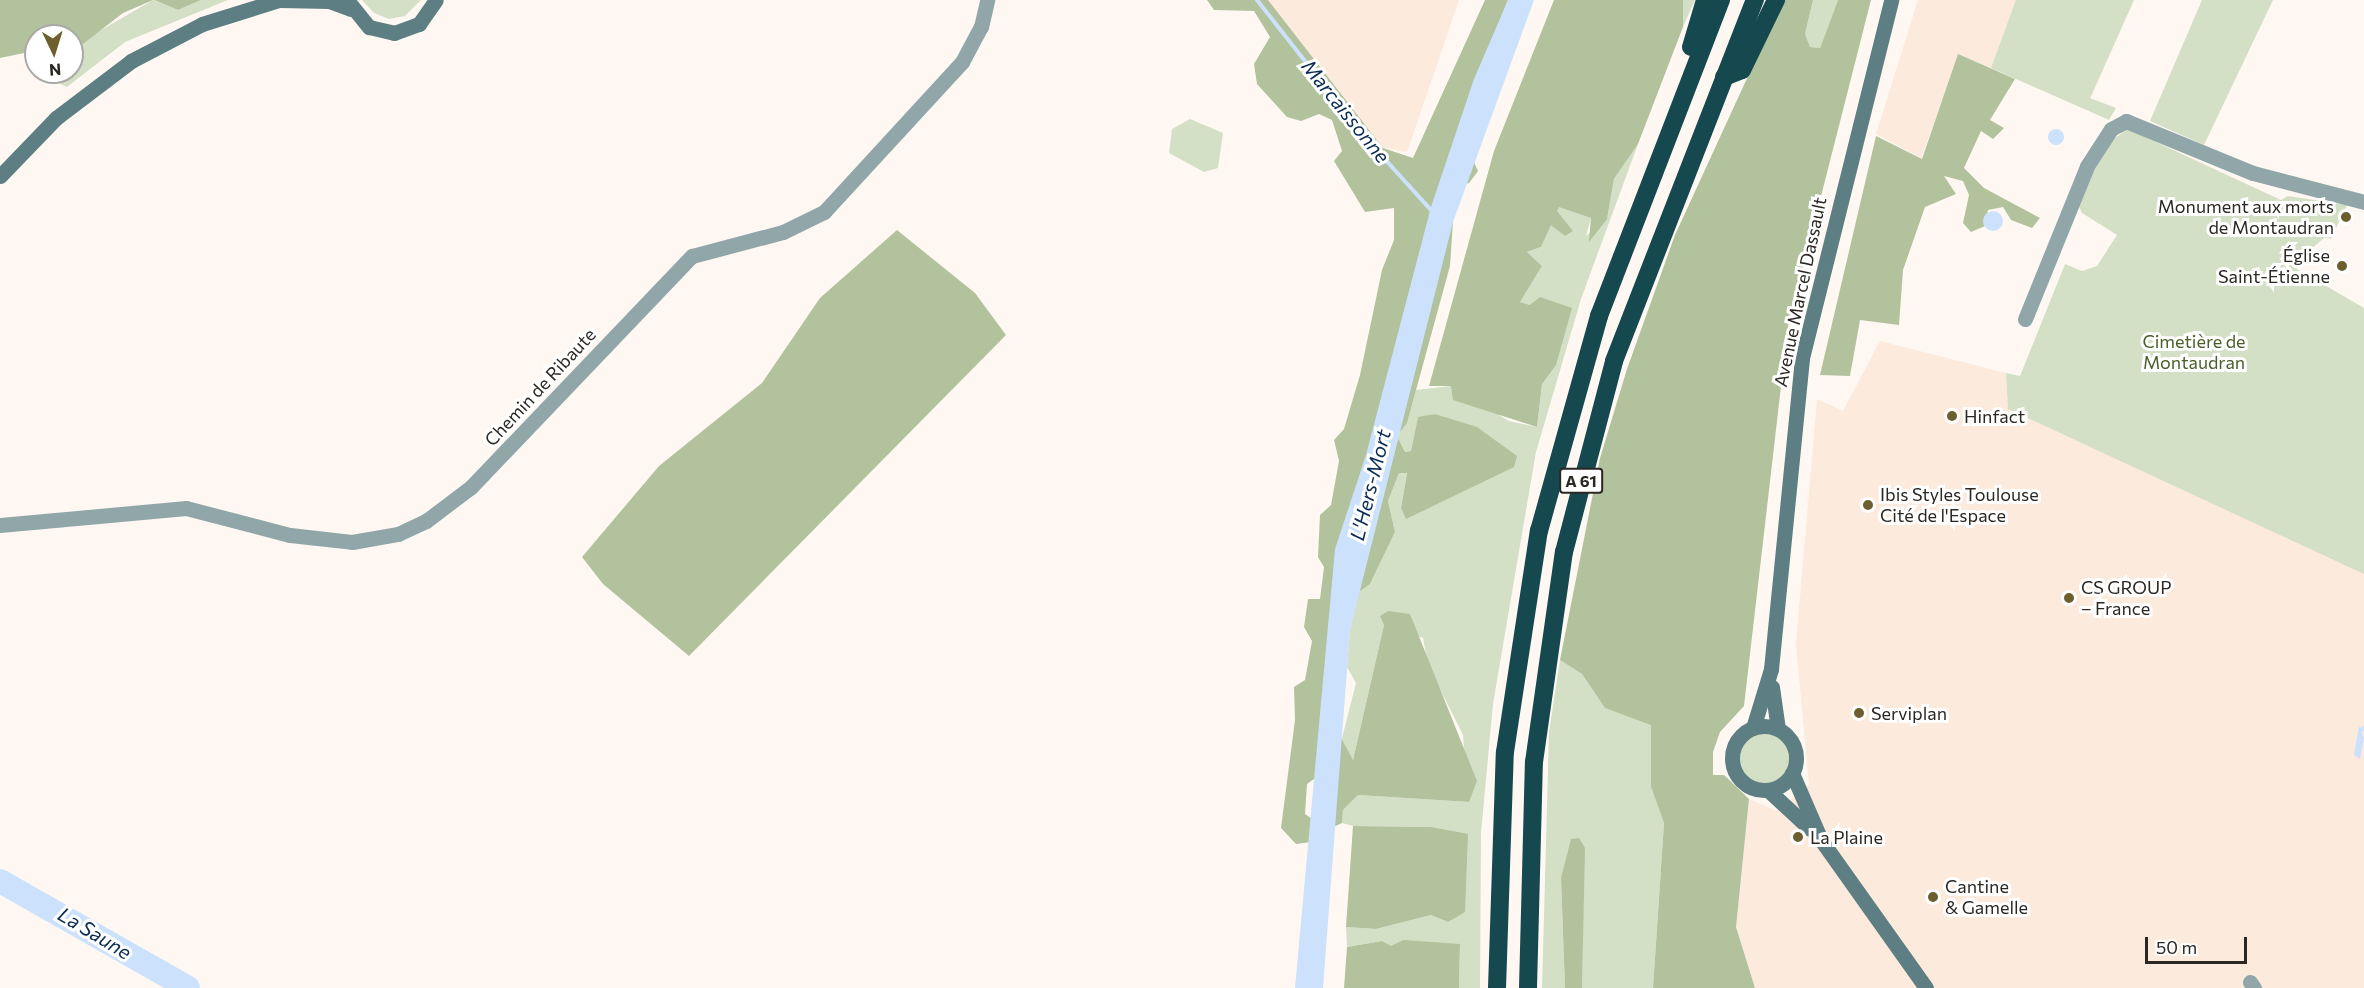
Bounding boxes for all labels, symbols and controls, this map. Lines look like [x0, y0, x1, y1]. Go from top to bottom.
north arrow [24, 24, 84, 84]
water label: Marcaissonne [1297, 54, 1395, 168]
text: N [49, 61, 62, 80]
street label: Avenue Marcel Dassault [1769, 195, 1831, 389]
place label: Monument aux morts de Montaudran [2158, 196, 2334, 238]
marker: Monument aux morts de Montaudran [2339, 210, 2353, 224]
place label: Église Saint-Étienne [2218, 245, 2330, 288]
marker: Église Saint-Étienne [2335, 259, 2349, 273]
street label: Chemin de Ribaute [480, 324, 600, 450]
park label: Cimetière de Montaudran [2142, 331, 2246, 374]
place label: Hinfact [1964, 405, 2025, 427]
marker: Hinfact [1945, 409, 1959, 423]
water label: L'Hers-Mort [1345, 427, 1395, 543]
road number: A 61 [1558, 468, 1604, 494]
place label: Ibis Styles Toulouse Cité de l'Espace [1880, 484, 2039, 526]
marker: Ibis Styles Toulouse Cité de l'Espace [1861, 498, 1875, 512]
place label: CS GROUP – France [2081, 577, 2171, 620]
marker: CS GROUP – France [2062, 591, 2076, 605]
place label: Serviplan [1871, 702, 1947, 724]
marker: Serviplan [1852, 706, 1866, 720]
place label: La Plaine [1810, 826, 1883, 848]
marker: La Plaine [1791, 830, 1805, 844]
place label: Cantine & Gamelle [1945, 876, 2028, 918]
marker: Cantine & Gamelle [1926, 890, 1940, 904]
water label: La Saune [54, 902, 136, 964]
scale bar [2148, 925, 2250, 963]
text: 50 m [2156, 936, 2197, 958]

